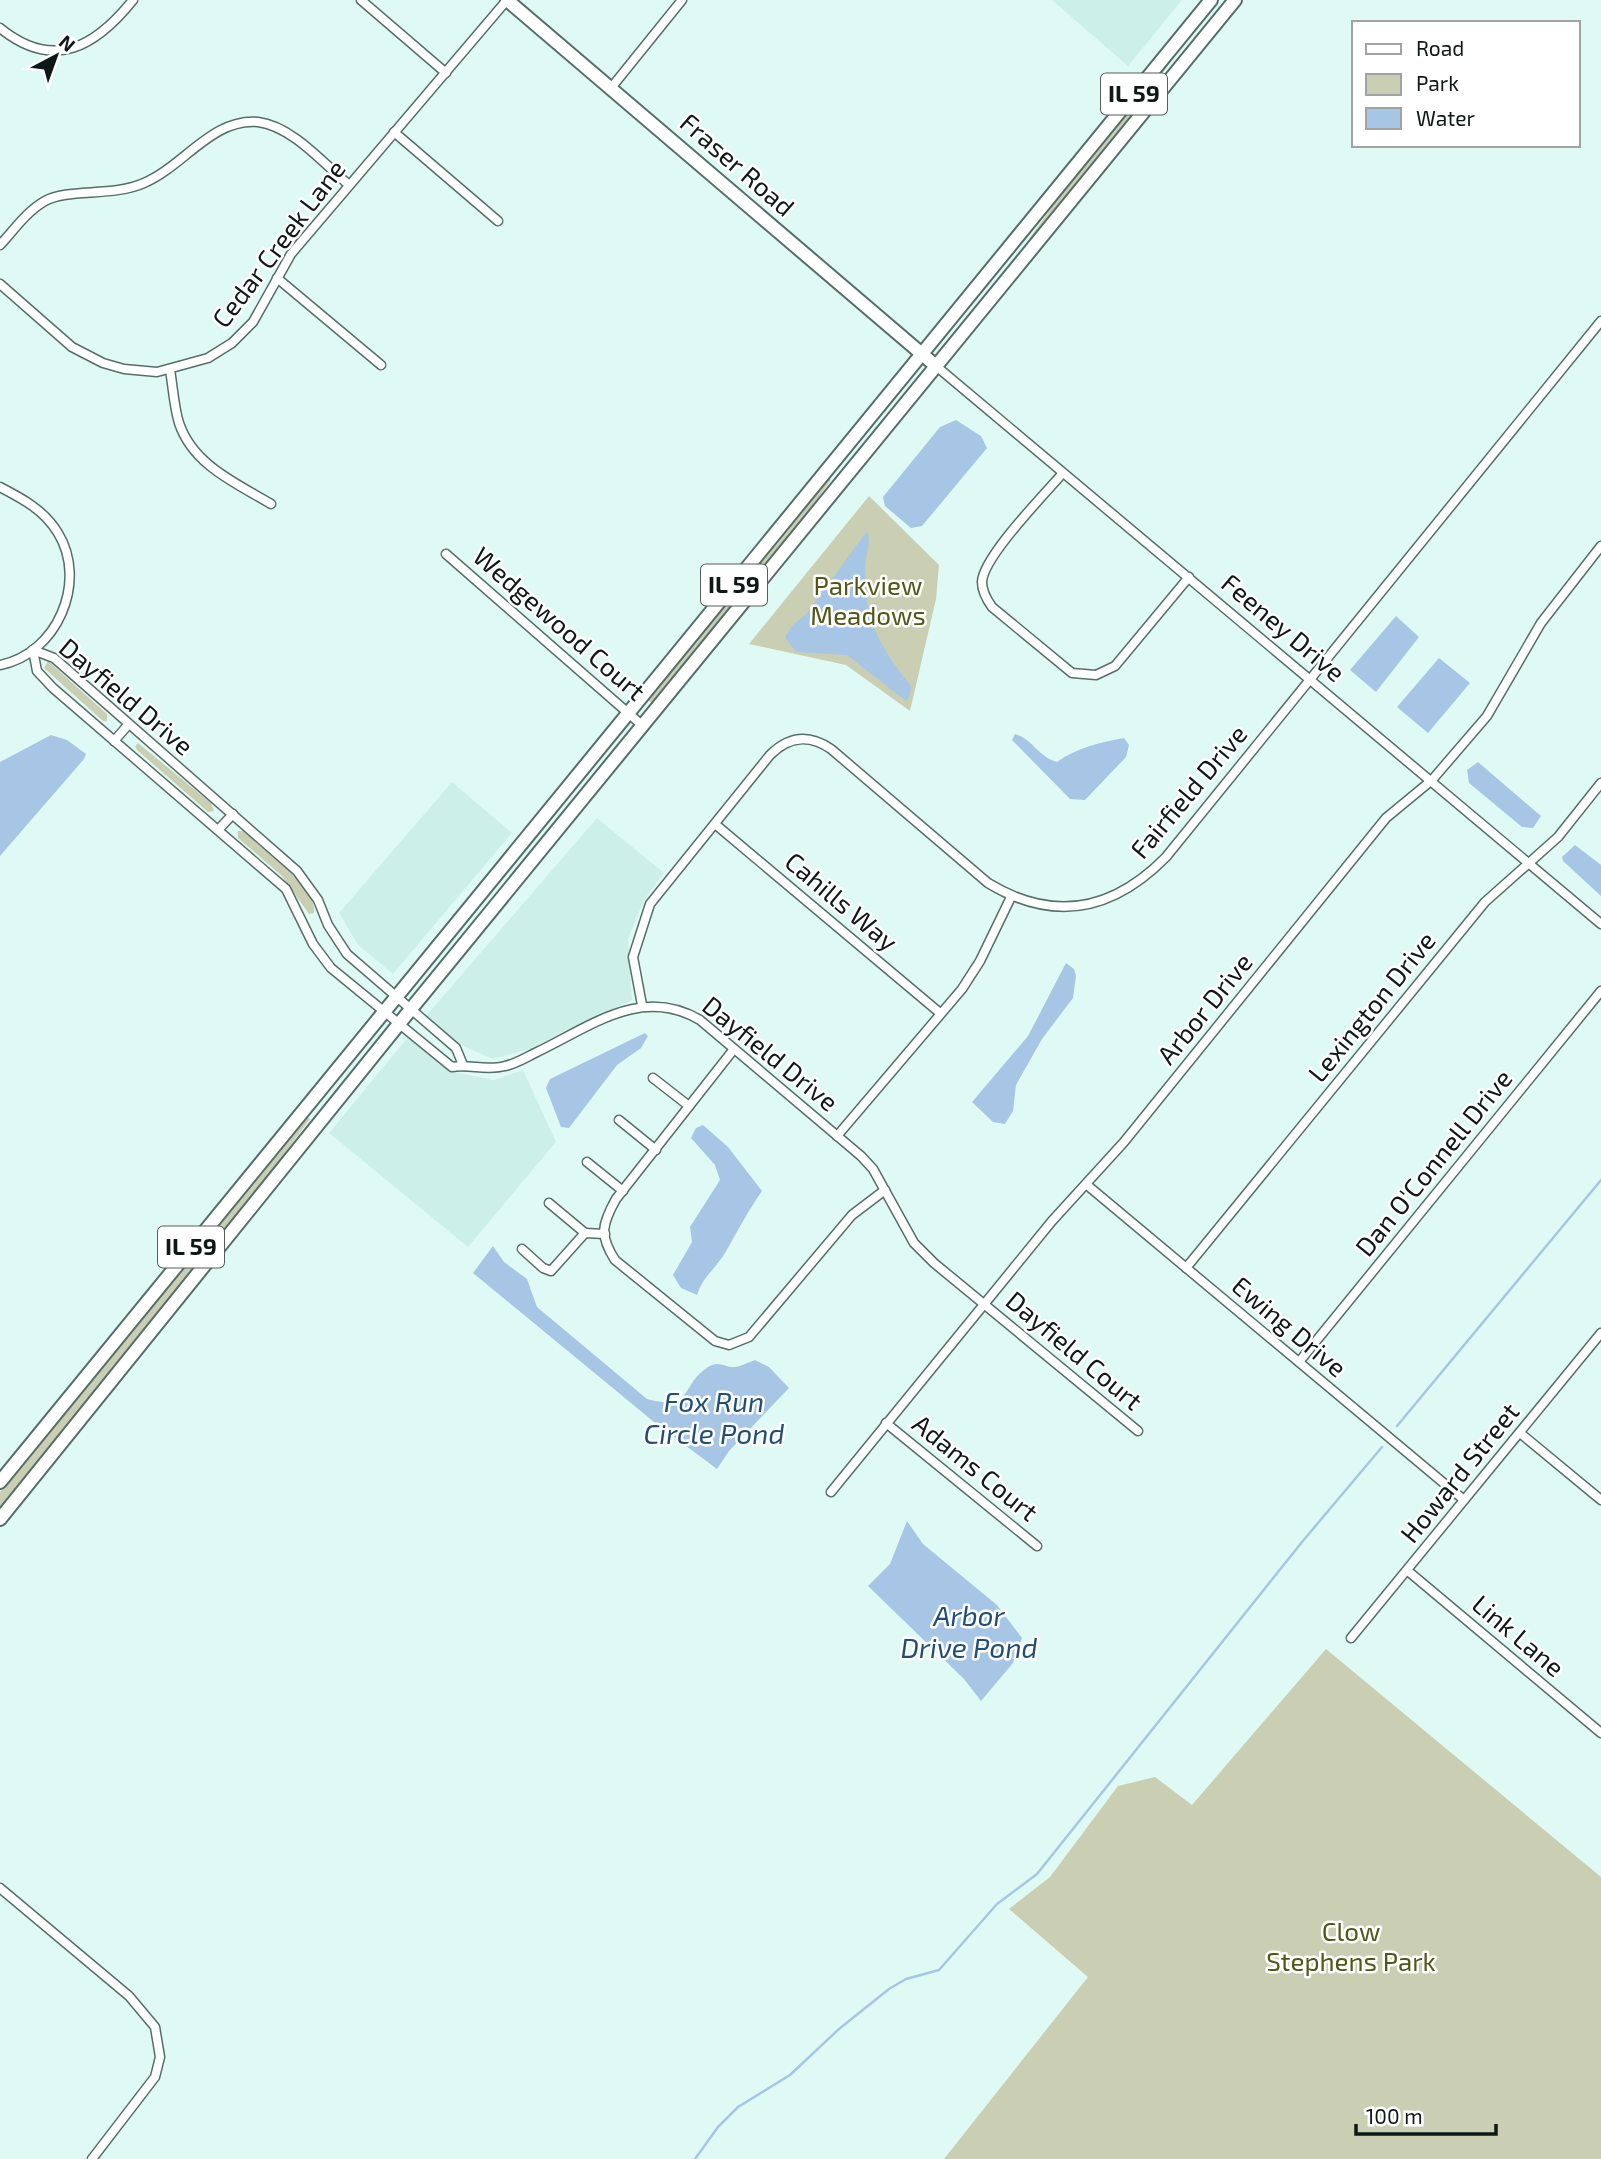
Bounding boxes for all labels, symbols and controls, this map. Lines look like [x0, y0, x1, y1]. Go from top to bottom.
north arrow [21, 21, 91, 91]
legend [1352, 21, 1580, 147]
text: N [55, 30, 80, 56]
text: Road [1416, 35, 1464, 60]
text: Park [1416, 70, 1459, 95]
road number: IL 59 [1101, 74, 1167, 114]
text: Water [1416, 105, 1475, 130]
street label: Fraser Road [675, 106, 801, 222]
street label: Cedar Creek Lane [205, 153, 351, 333]
street label: Wedgewood Court [468, 540, 652, 706]
road number: IL 59 [701, 564, 767, 606]
street label: Feeney Drive [1216, 566, 1352, 687]
park label: Parkview Meadows [810, 569, 926, 630]
street label: Dayfield Drive [54, 631, 200, 761]
street label: Fairfield Drive [1123, 718, 1253, 864]
street label: Cahills Way [779, 845, 905, 957]
street label: Lexington Drive [1301, 925, 1441, 1087]
street label: Arbor Drive [1150, 946, 1258, 1070]
street label: Dayfield Drive [697, 989, 845, 1117]
street label: Dan O'Connell Drive [1348, 1062, 1518, 1262]
road number: IL 59 [158, 1226, 224, 1268]
street label: Ewing Drive [1227, 1269, 1353, 1383]
street label: Dayfield Court [1001, 1284, 1149, 1416]
water label: Fox Run Circle Pond [643, 1384, 785, 1450]
street label: Howard Street [1393, 1396, 1525, 1548]
street label: Adams Court [907, 1407, 1045, 1527]
street label: Link Lane [1467, 1587, 1571, 1682]
water label: Arbor Drive Pond [900, 1598, 1038, 1664]
park label: Clow Stephens Park [1266, 1915, 1436, 1976]
scale bar [1356, 2092, 1496, 2136]
text: 100 m [1366, 2103, 1423, 2128]

